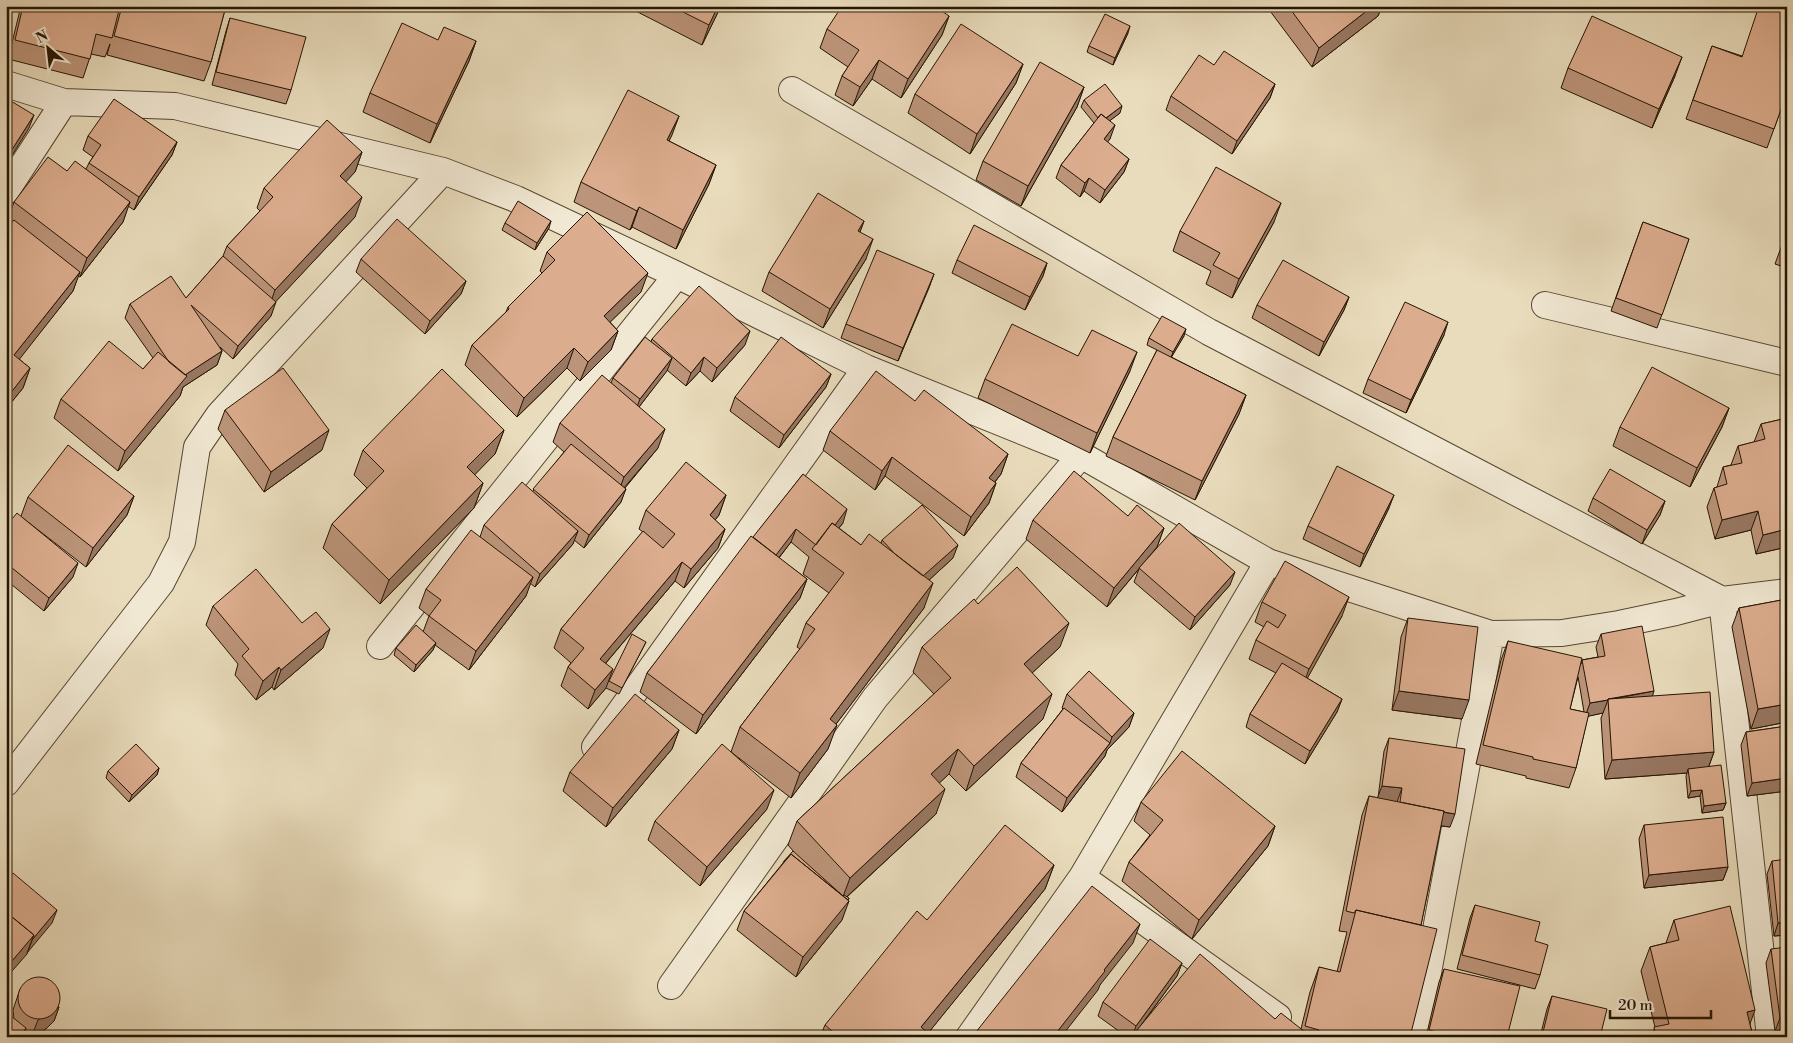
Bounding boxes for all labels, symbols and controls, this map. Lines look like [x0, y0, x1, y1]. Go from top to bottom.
north arrow [22, 22, 72, 72]
text: N [33, 27, 51, 48]
scale bar [1610, 988, 1712, 1020]
text: 20 m [1618, 996, 1653, 1015]

